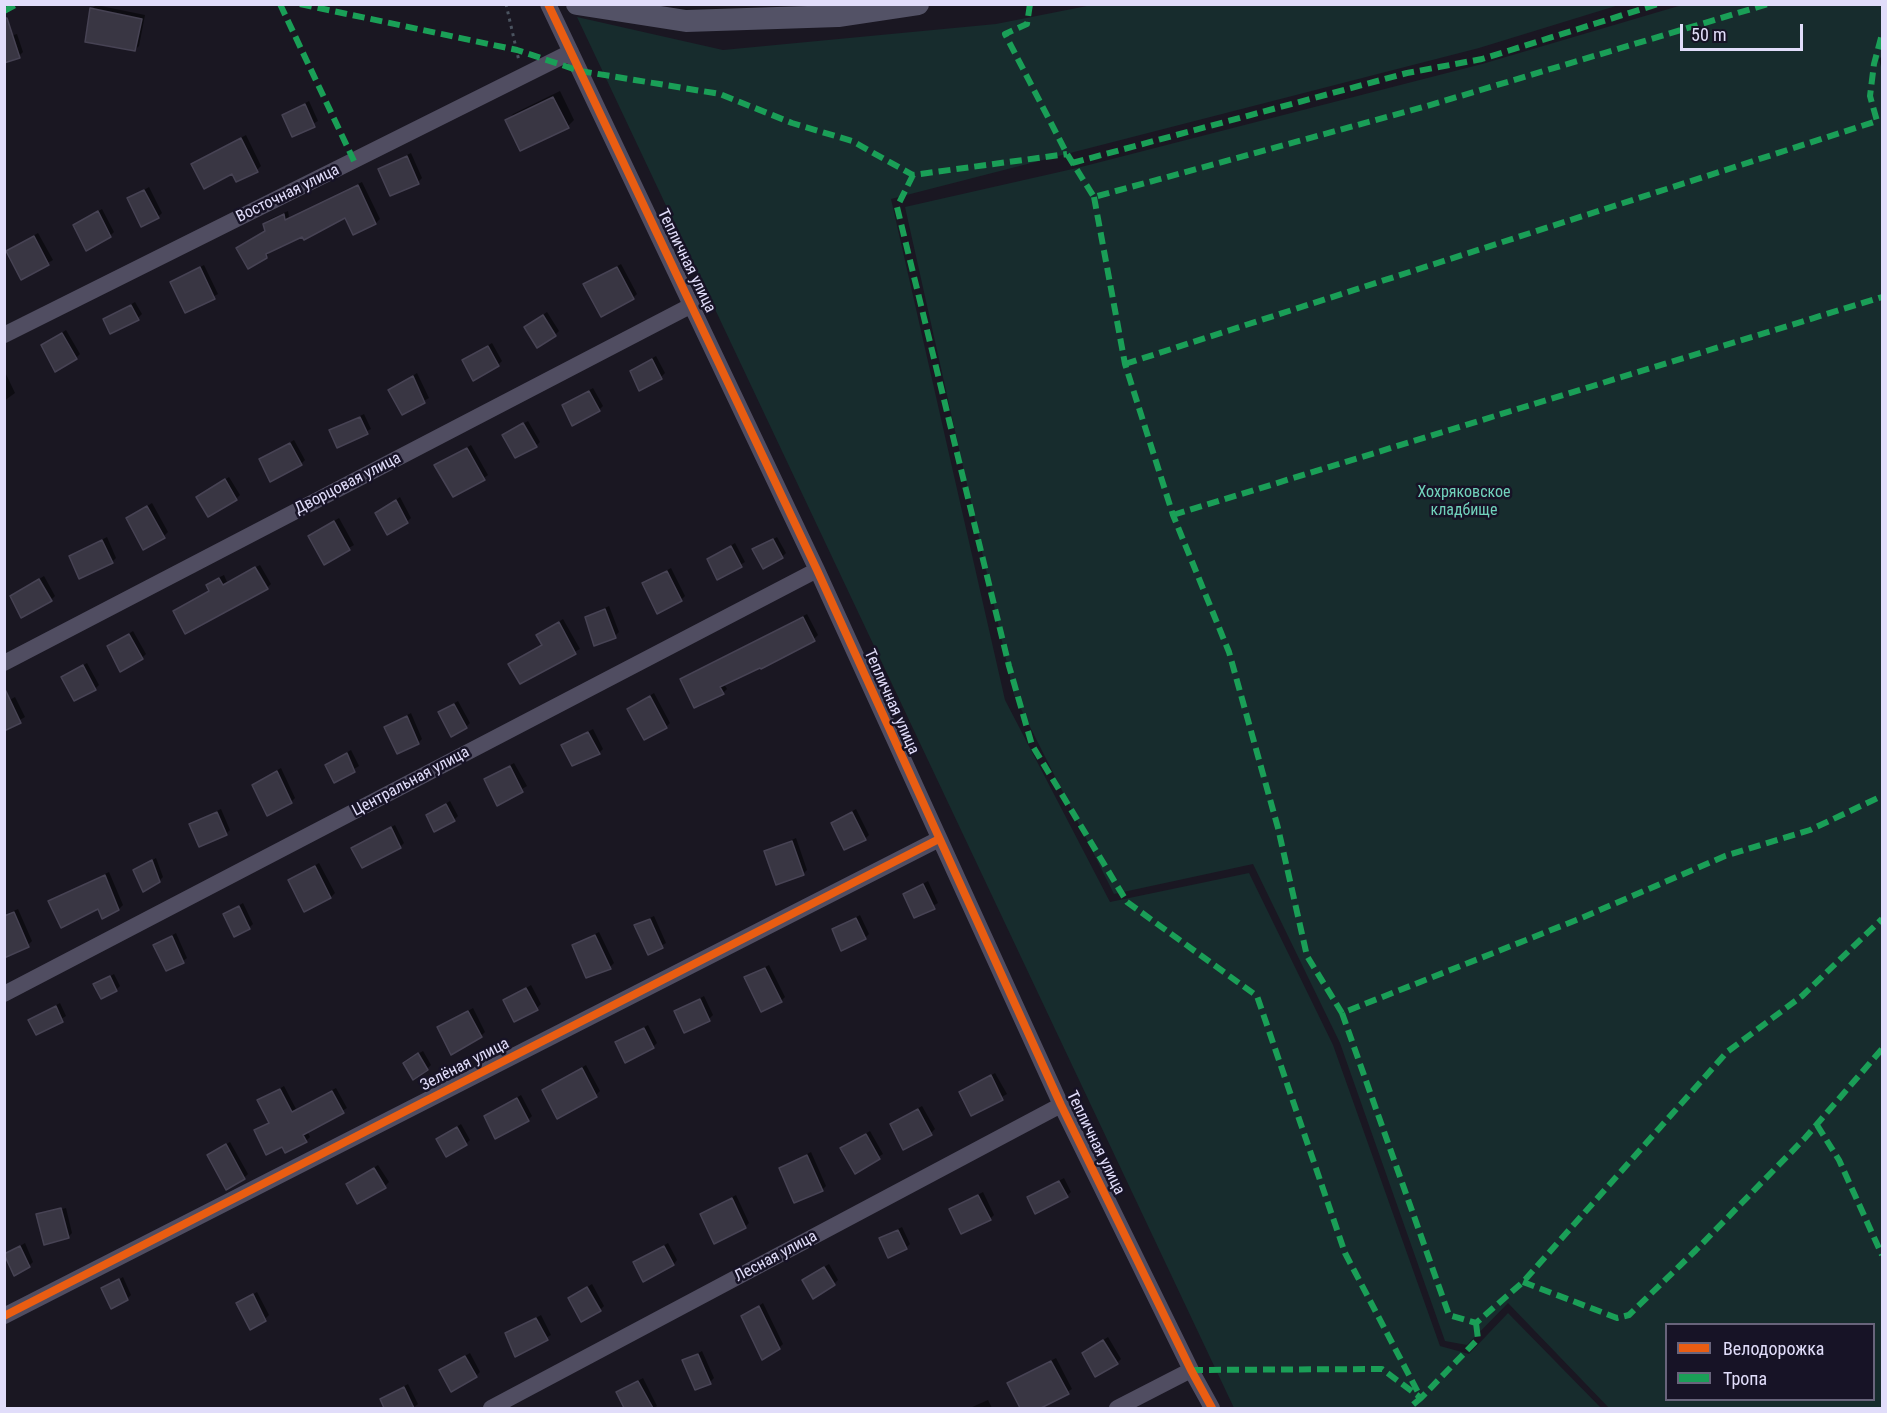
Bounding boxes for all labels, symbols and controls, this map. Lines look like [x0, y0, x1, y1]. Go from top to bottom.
scale bar [1683, 12, 1806, 50]
text: 50 m [1691, 24, 1726, 45]
street label: Восточная улица [233, 161, 343, 227]
street label: Тепличная улица [653, 206, 719, 316]
street label: Дворцовая улица [292, 449, 404, 519]
park label: Хохряковское кладбище [1417, 483, 1511, 521]
street label: Тепличная улица [859, 646, 923, 758]
street label: Центральная улица [349, 743, 473, 821]
street label: Зелёная улица [417, 1034, 513, 1096]
street label: Тепличная улица [1062, 1088, 1128, 1198]
street label: Лесная улица [731, 1227, 821, 1287]
legend [1665, 1323, 1875, 1401]
text: Велодорожка [1723, 1338, 1824, 1359]
text: Тропа [1723, 1368, 1767, 1389]

